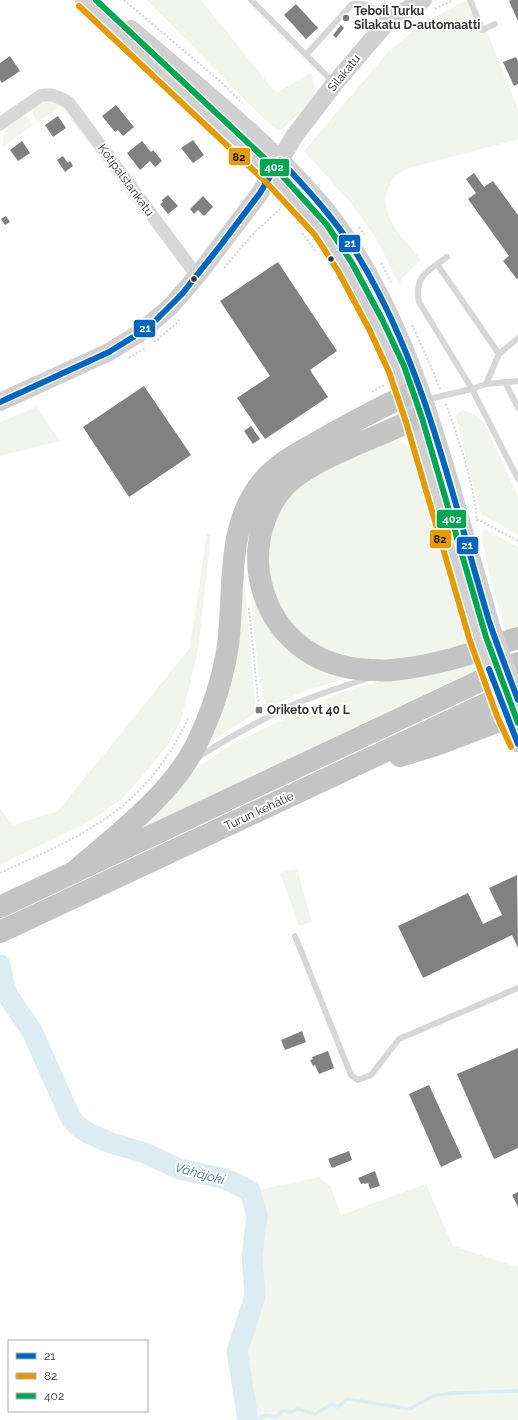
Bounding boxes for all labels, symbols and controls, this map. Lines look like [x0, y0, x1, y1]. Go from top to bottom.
place label: Teboil Turku Silakatu D-automaatti [354, 4, 480, 32]
marker: Teboil Turku Silakatu D-automaatti [341, 13, 351, 23]
street label: Silakatu [325, 52, 363, 94]
street label: Kotipalstankatu [95, 141, 157, 219]
line badge: 82 [228, 147, 251, 166]
text: 82 [233, 151, 245, 164]
line badge: 402 [259, 158, 290, 177]
text: 402 [264, 161, 284, 174]
line badge: 21 [338, 234, 361, 253]
text: 21 [344, 237, 356, 250]
unlabelled marker [326, 254, 336, 264]
unlabelled marker [189, 274, 199, 284]
line badge: 21 [133, 319, 156, 338]
text: 21 [139, 322, 151, 335]
line badge: 402 [436, 509, 467, 529]
text: 402 [442, 513, 462, 526]
line badge: 82 [429, 529, 452, 549]
text: 82 [434, 533, 446, 546]
line badge: 21 [456, 536, 479, 555]
text: 21 [461, 539, 473, 552]
place label: Oriketo vt 40 L [267, 703, 350, 717]
marker: Oriketo vt 40 L [254, 705, 264, 715]
street label: Turun kehätie [222, 789, 296, 833]
water label: Vähäjoki [174, 1160, 227, 1188]
legend [8, 1340, 148, 1412]
text: 21 [44, 1349, 55, 1363]
text: 82 [44, 1369, 57, 1383]
text: 402 [44, 1389, 64, 1403]

